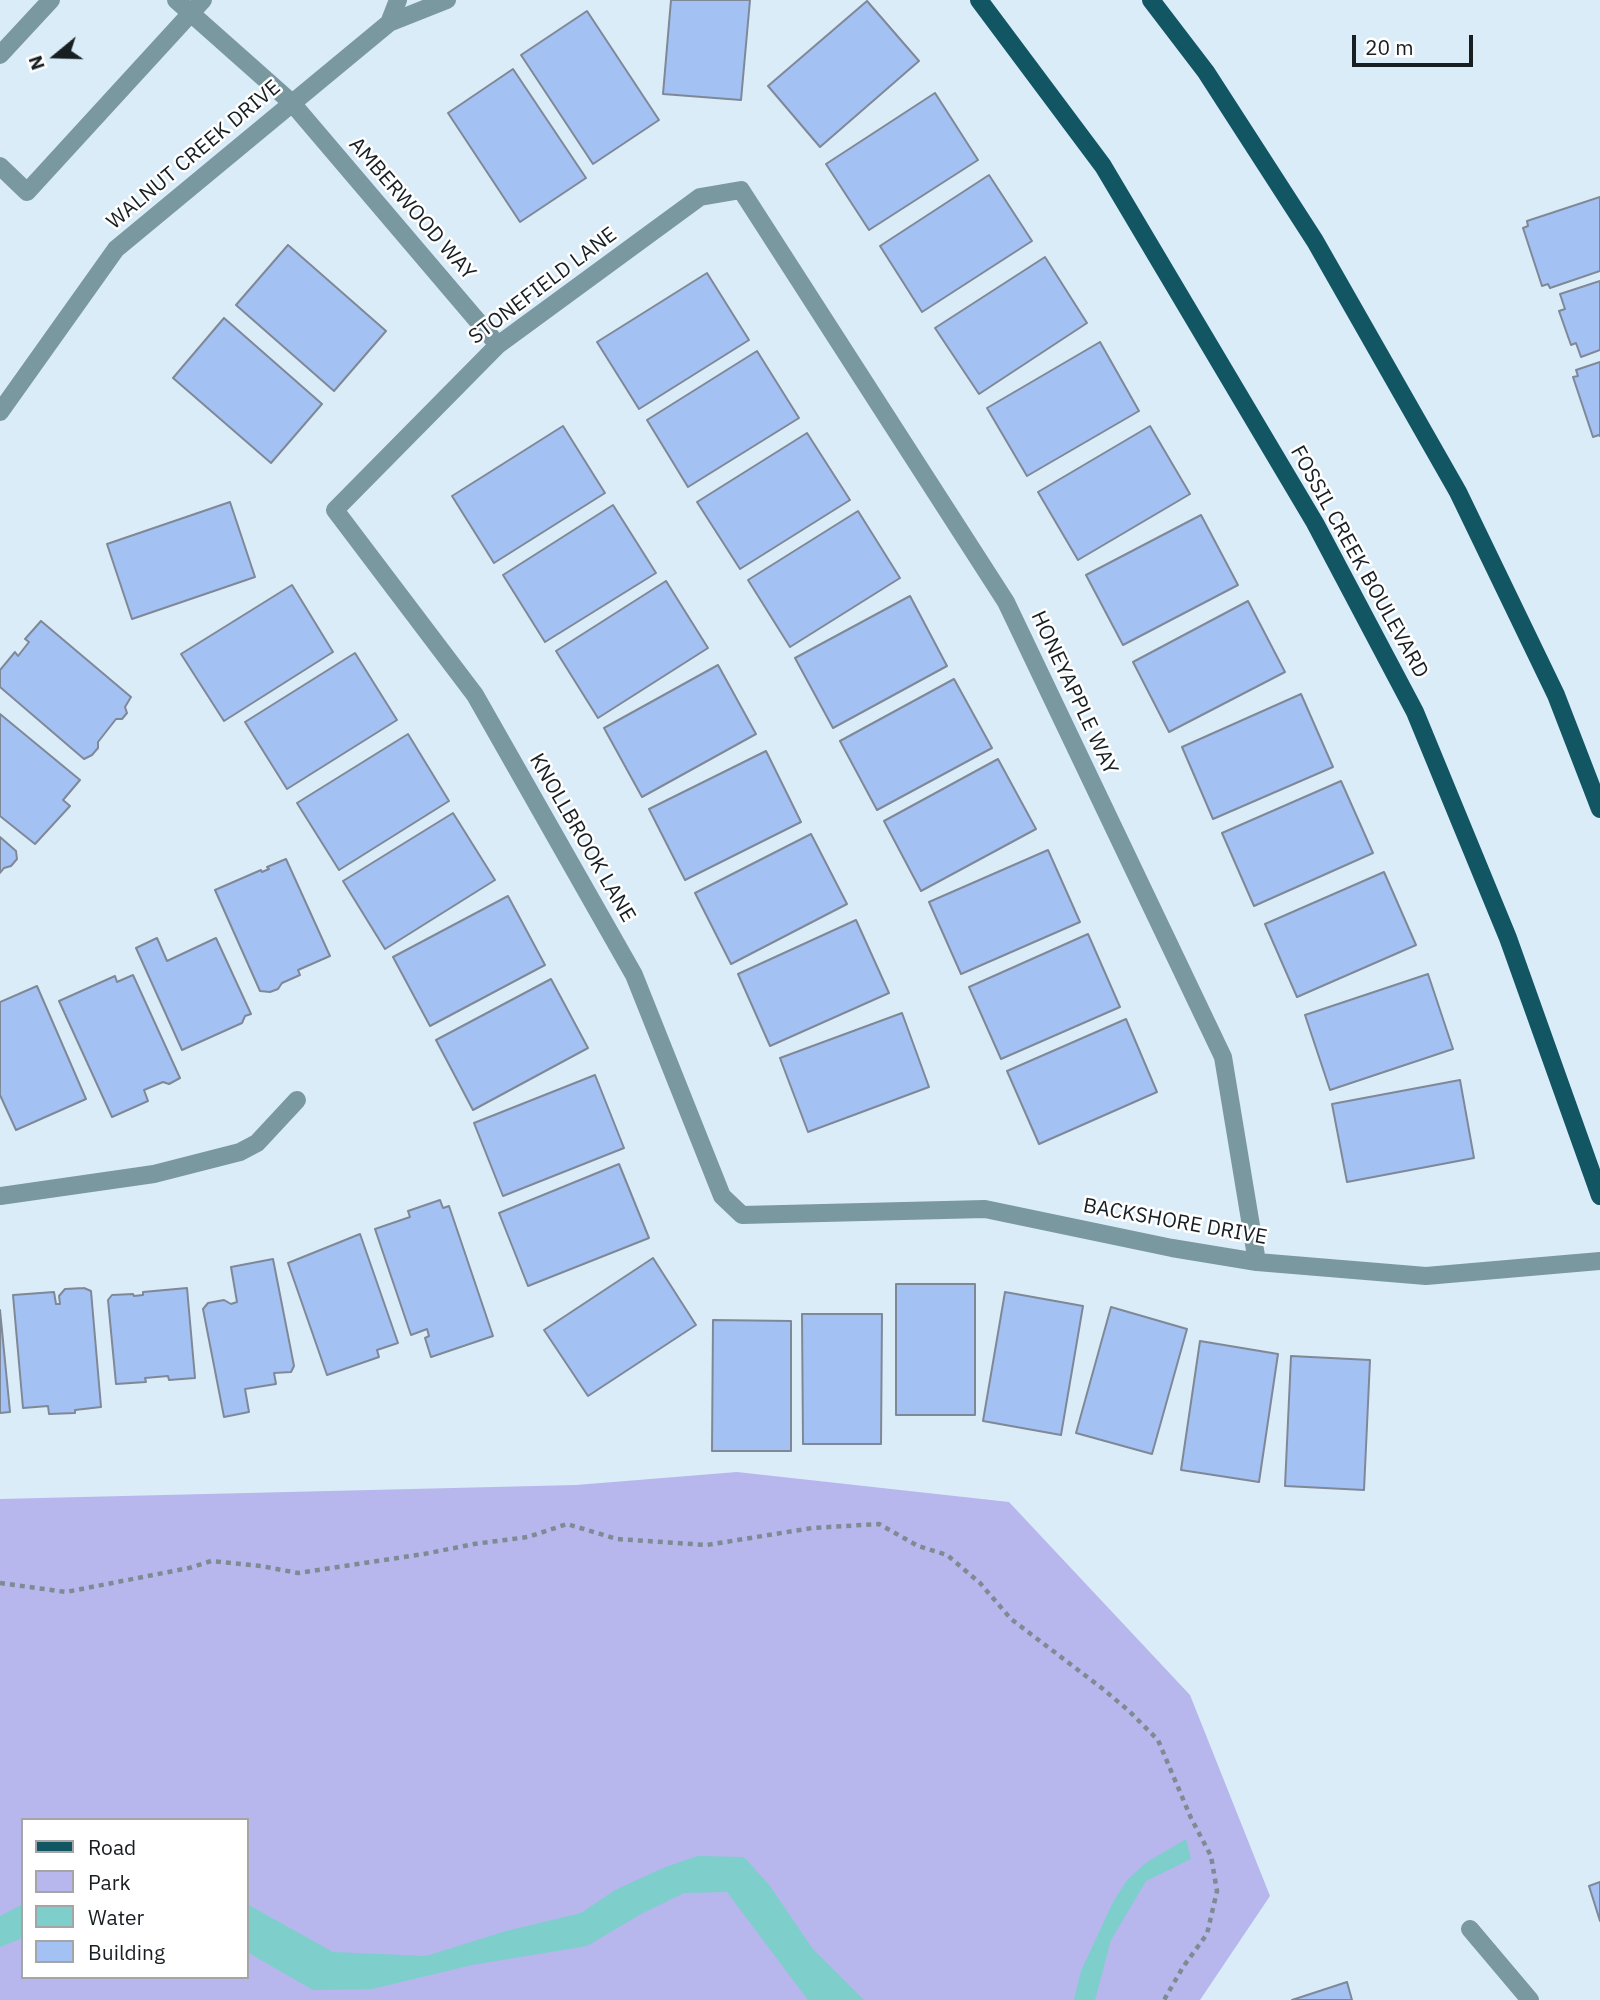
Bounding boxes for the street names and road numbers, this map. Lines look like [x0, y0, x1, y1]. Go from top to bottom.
street label: WALNUT CREEK DRIVE [102, 75, 286, 235]
street label: AMBERWOOD WAY [343, 133, 481, 285]
street label: STONEFIELD LANE [464, 222, 622, 350]
street label: FOSSIL CREEK BOULEVARD [1285, 441, 1433, 683]
street label: HONEYAPPLE WAY [1025, 607, 1123, 779]
street label: KNOLLBROOK LANE [523, 749, 641, 927]
street label: BACKSHORE DRIVE [1081, 1193, 1269, 1251]

